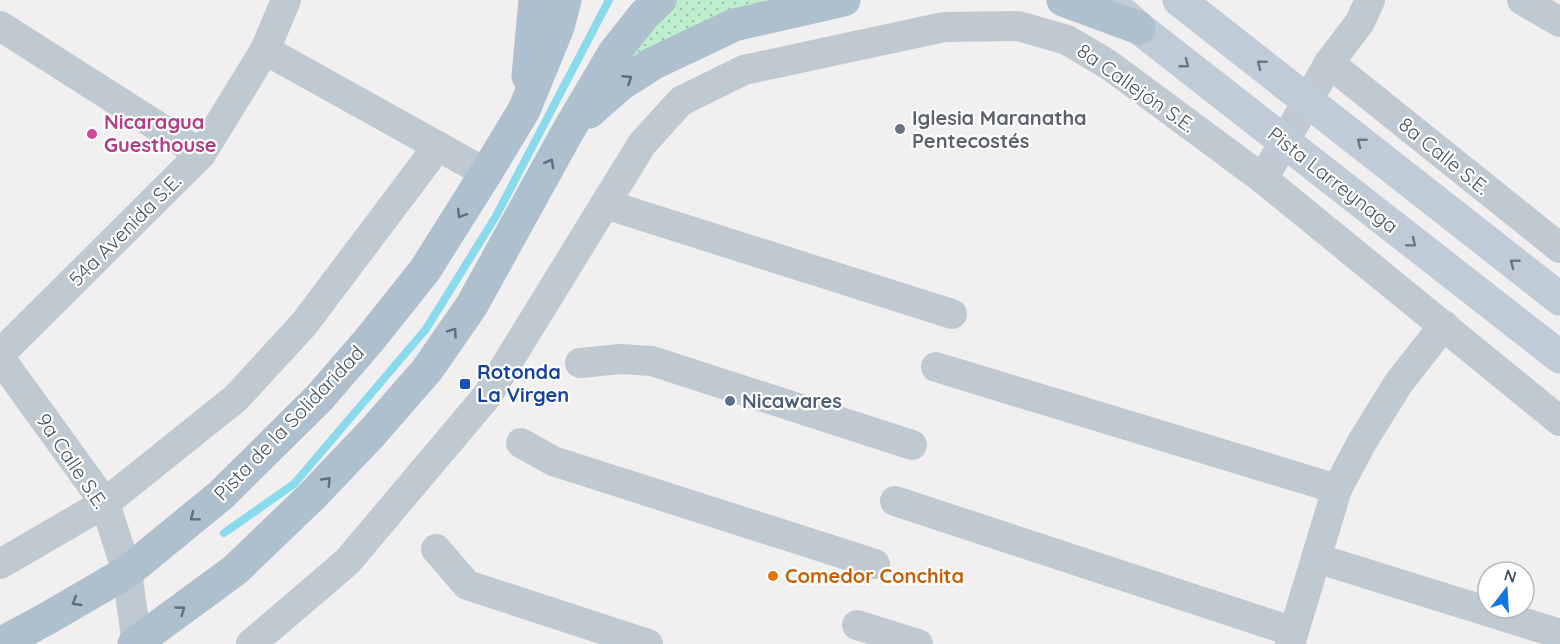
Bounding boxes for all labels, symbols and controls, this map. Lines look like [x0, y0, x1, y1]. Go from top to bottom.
street label: 8a Callejón S.E. [1073, 38, 1200, 137]
one-way arrow [1179, 57, 1190, 68]
one-way arrow [1256, 61, 1267, 72]
one-way arrow [622, 75, 633, 86]
place label: Iglesia Maranatha Pentecostés [912, 105, 1087, 153]
place label: Nicaragua Guesthouse [104, 109, 217, 157]
street label: 8a Calle S.E. [1394, 112, 1495, 200]
street label: Pista Larreynaga [1263, 121, 1403, 238]
marker: Iglesia Maranatha Pentecostés [893, 122, 907, 136]
marker: Nicaragua Guesthouse [85, 127, 99, 141]
one-way arrow [1356, 139, 1367, 150]
one-way arrow [543, 159, 554, 170]
street label: 54a Avenida S.E. [63, 168, 186, 291]
one-way arrow [456, 208, 468, 218]
one-way arrow [1405, 235, 1416, 246]
one-way arrow [1510, 259, 1521, 270]
one-way arrow [446, 328, 457, 339]
street label: Pista de la Solidaridad [208, 340, 369, 505]
place label: Rotonda La Virgen [477, 359, 569, 407]
marker: Rotonda La Virgen [458, 377, 472, 391]
place label: Nicawares [742, 388, 842, 413]
marker: Nicawares [723, 394, 737, 408]
street label: 9a Calle S.E. [31, 408, 113, 513]
one-way arrow [319, 477, 330, 488]
one-way arrow [190, 509, 201, 520]
north arrow [1476, 560, 1536, 620]
place label: Comedor Conchita [785, 563, 964, 588]
text: N [1502, 564, 1519, 587]
marker: Comedor Conchita [766, 569, 780, 583]
one-way arrow [72, 594, 82, 606]
one-way arrow [175, 606, 186, 617]

